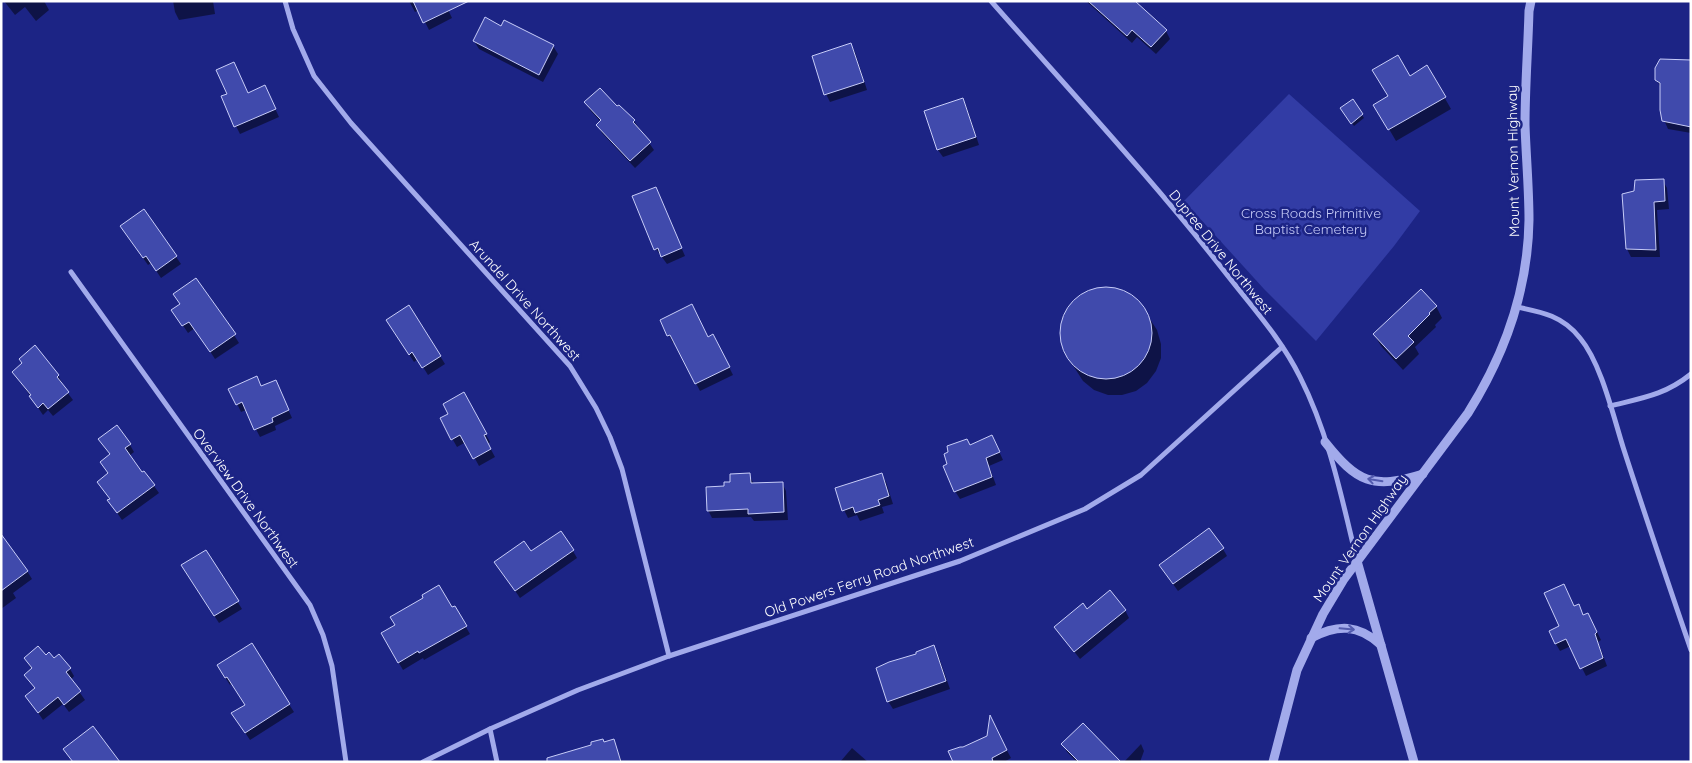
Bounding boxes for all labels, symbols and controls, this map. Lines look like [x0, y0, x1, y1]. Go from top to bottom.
street label: Mount Vernon Highway [1503, 85, 1523, 237]
street label: Dupree Drive Northwest [1165, 186, 1277, 318]
park label: Cross Roads Primitive Baptist Cemetery [1241, 204, 1381, 238]
street label: Arundel Drive Northwest [465, 235, 585, 365]
street label: Overview Drive Northwest [189, 424, 303, 572]
street label: Mount Vernon Highway [1309, 470, 1411, 606]
one-way arrow [1368, 475, 1384, 485]
street label: Old Powers Ferry Road Northwest [762, 533, 976, 621]
one-way arrow [1339, 624, 1355, 633]

